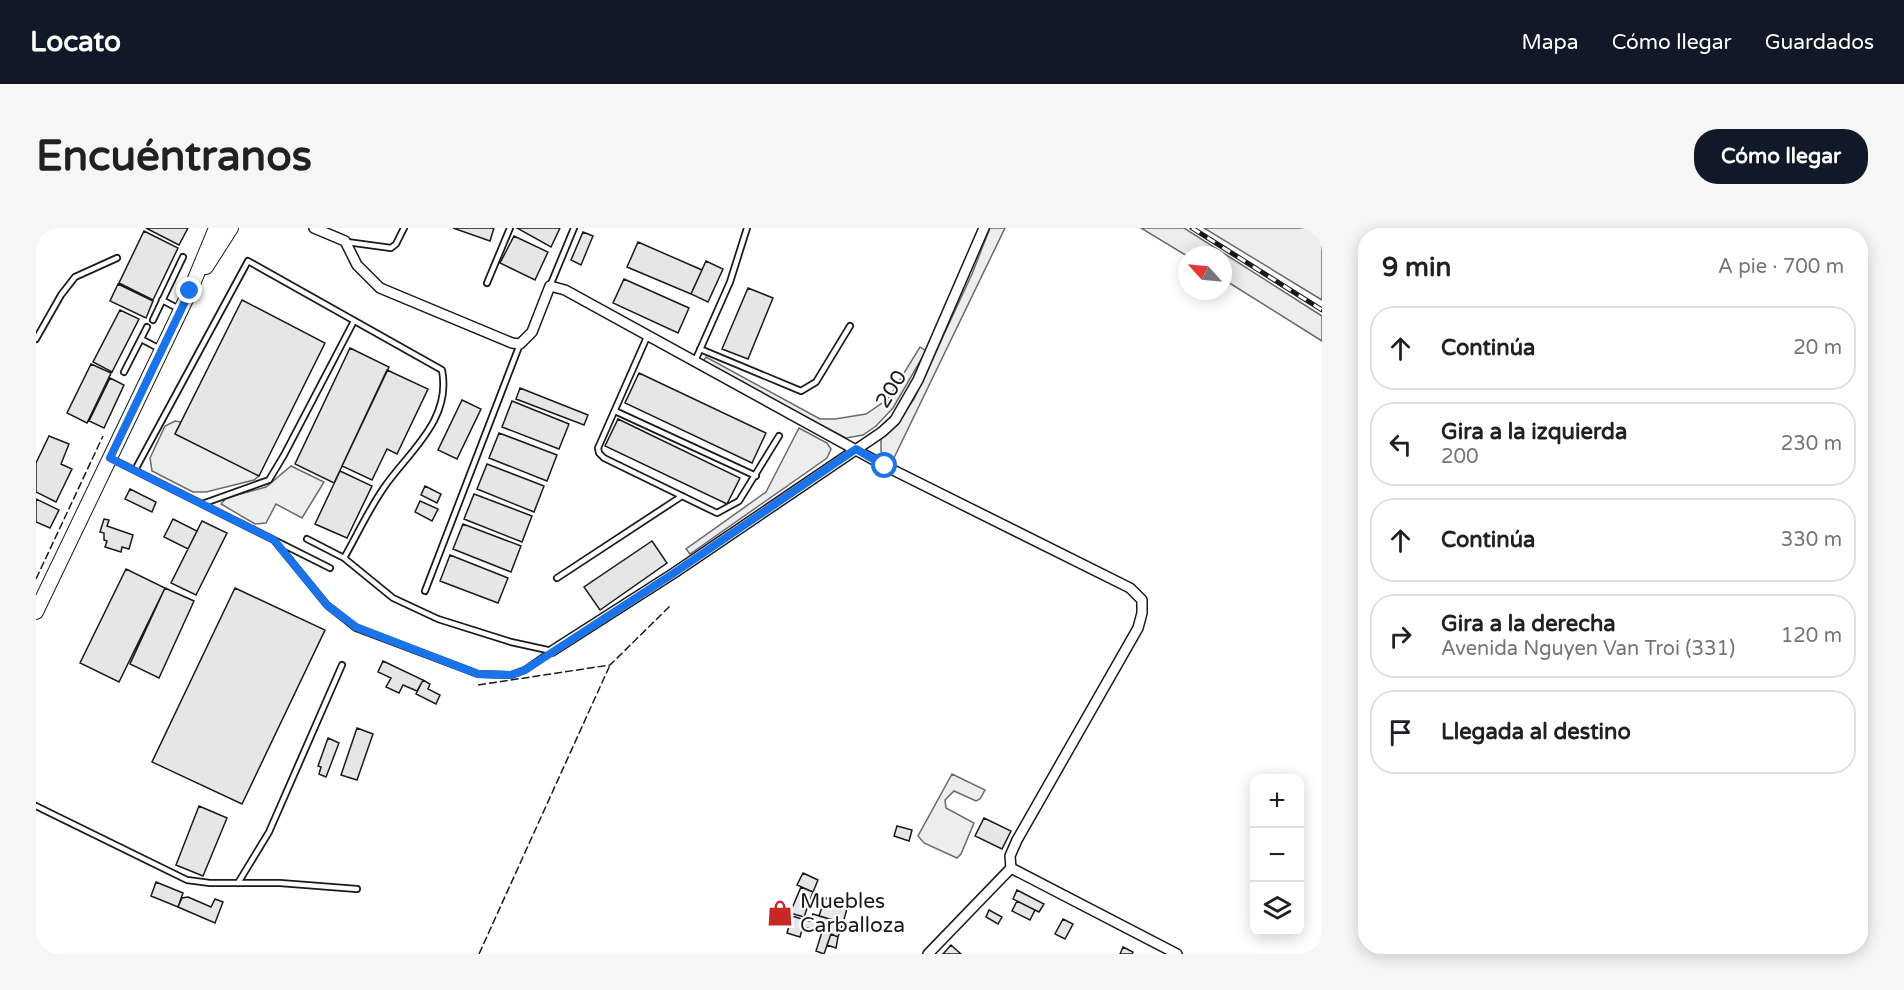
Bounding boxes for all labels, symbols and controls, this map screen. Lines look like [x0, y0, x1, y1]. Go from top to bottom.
text: Locato [30, 25, 121, 59]
text: Mapa [1521, 30, 1579, 55]
text: Cómo llegar [1612, 30, 1732, 55]
text: Guardados [1765, 30, 1874, 55]
button: Cómo llegar [1694, 129, 1868, 184]
text: Encuéntranos [36, 131, 312, 182]
north arrow [1178, 246, 1232, 300]
text: 9 min [1382, 252, 1451, 283]
text: A pie · 700 m [1718, 255, 1844, 279]
route end [176, 277, 202, 303]
icon: ahead [1384, 332, 1417, 365]
text: Continúa [1441, 335, 1535, 361]
text: 20 m [1793, 336, 1842, 360]
street label: 200 [871, 366, 912, 413]
text: Gira a la izquierda [1441, 419, 1627, 445]
icon: left [1384, 428, 1417, 461]
text: 230 m [1781, 432, 1842, 456]
text: 200 [1441, 445, 1479, 469]
route start [871, 452, 897, 478]
icon: ahead [1384, 524, 1417, 557]
text: Continúa [1441, 527, 1535, 553]
text: 330 m [1781, 528, 1842, 552]
text: Gira a la derecha [1441, 611, 1616, 637]
icon: right [1384, 620, 1417, 653]
text: 120 m [1781, 624, 1842, 648]
text: Avenida Nguyen Van Troi (331) [1441, 637, 1735, 661]
icon: arrive [1384, 716, 1417, 749]
text: Llegada al destino [1441, 719, 1631, 745]
map controls [1250, 774, 1304, 936]
button: + [1250, 774, 1304, 828]
button: − [1250, 828, 1304, 882]
button: layers [1250, 882, 1304, 936]
place label: Muebles Carballoza [800, 889, 905, 938]
shop icon: Muebles Carballoza [765, 898, 795, 928]

